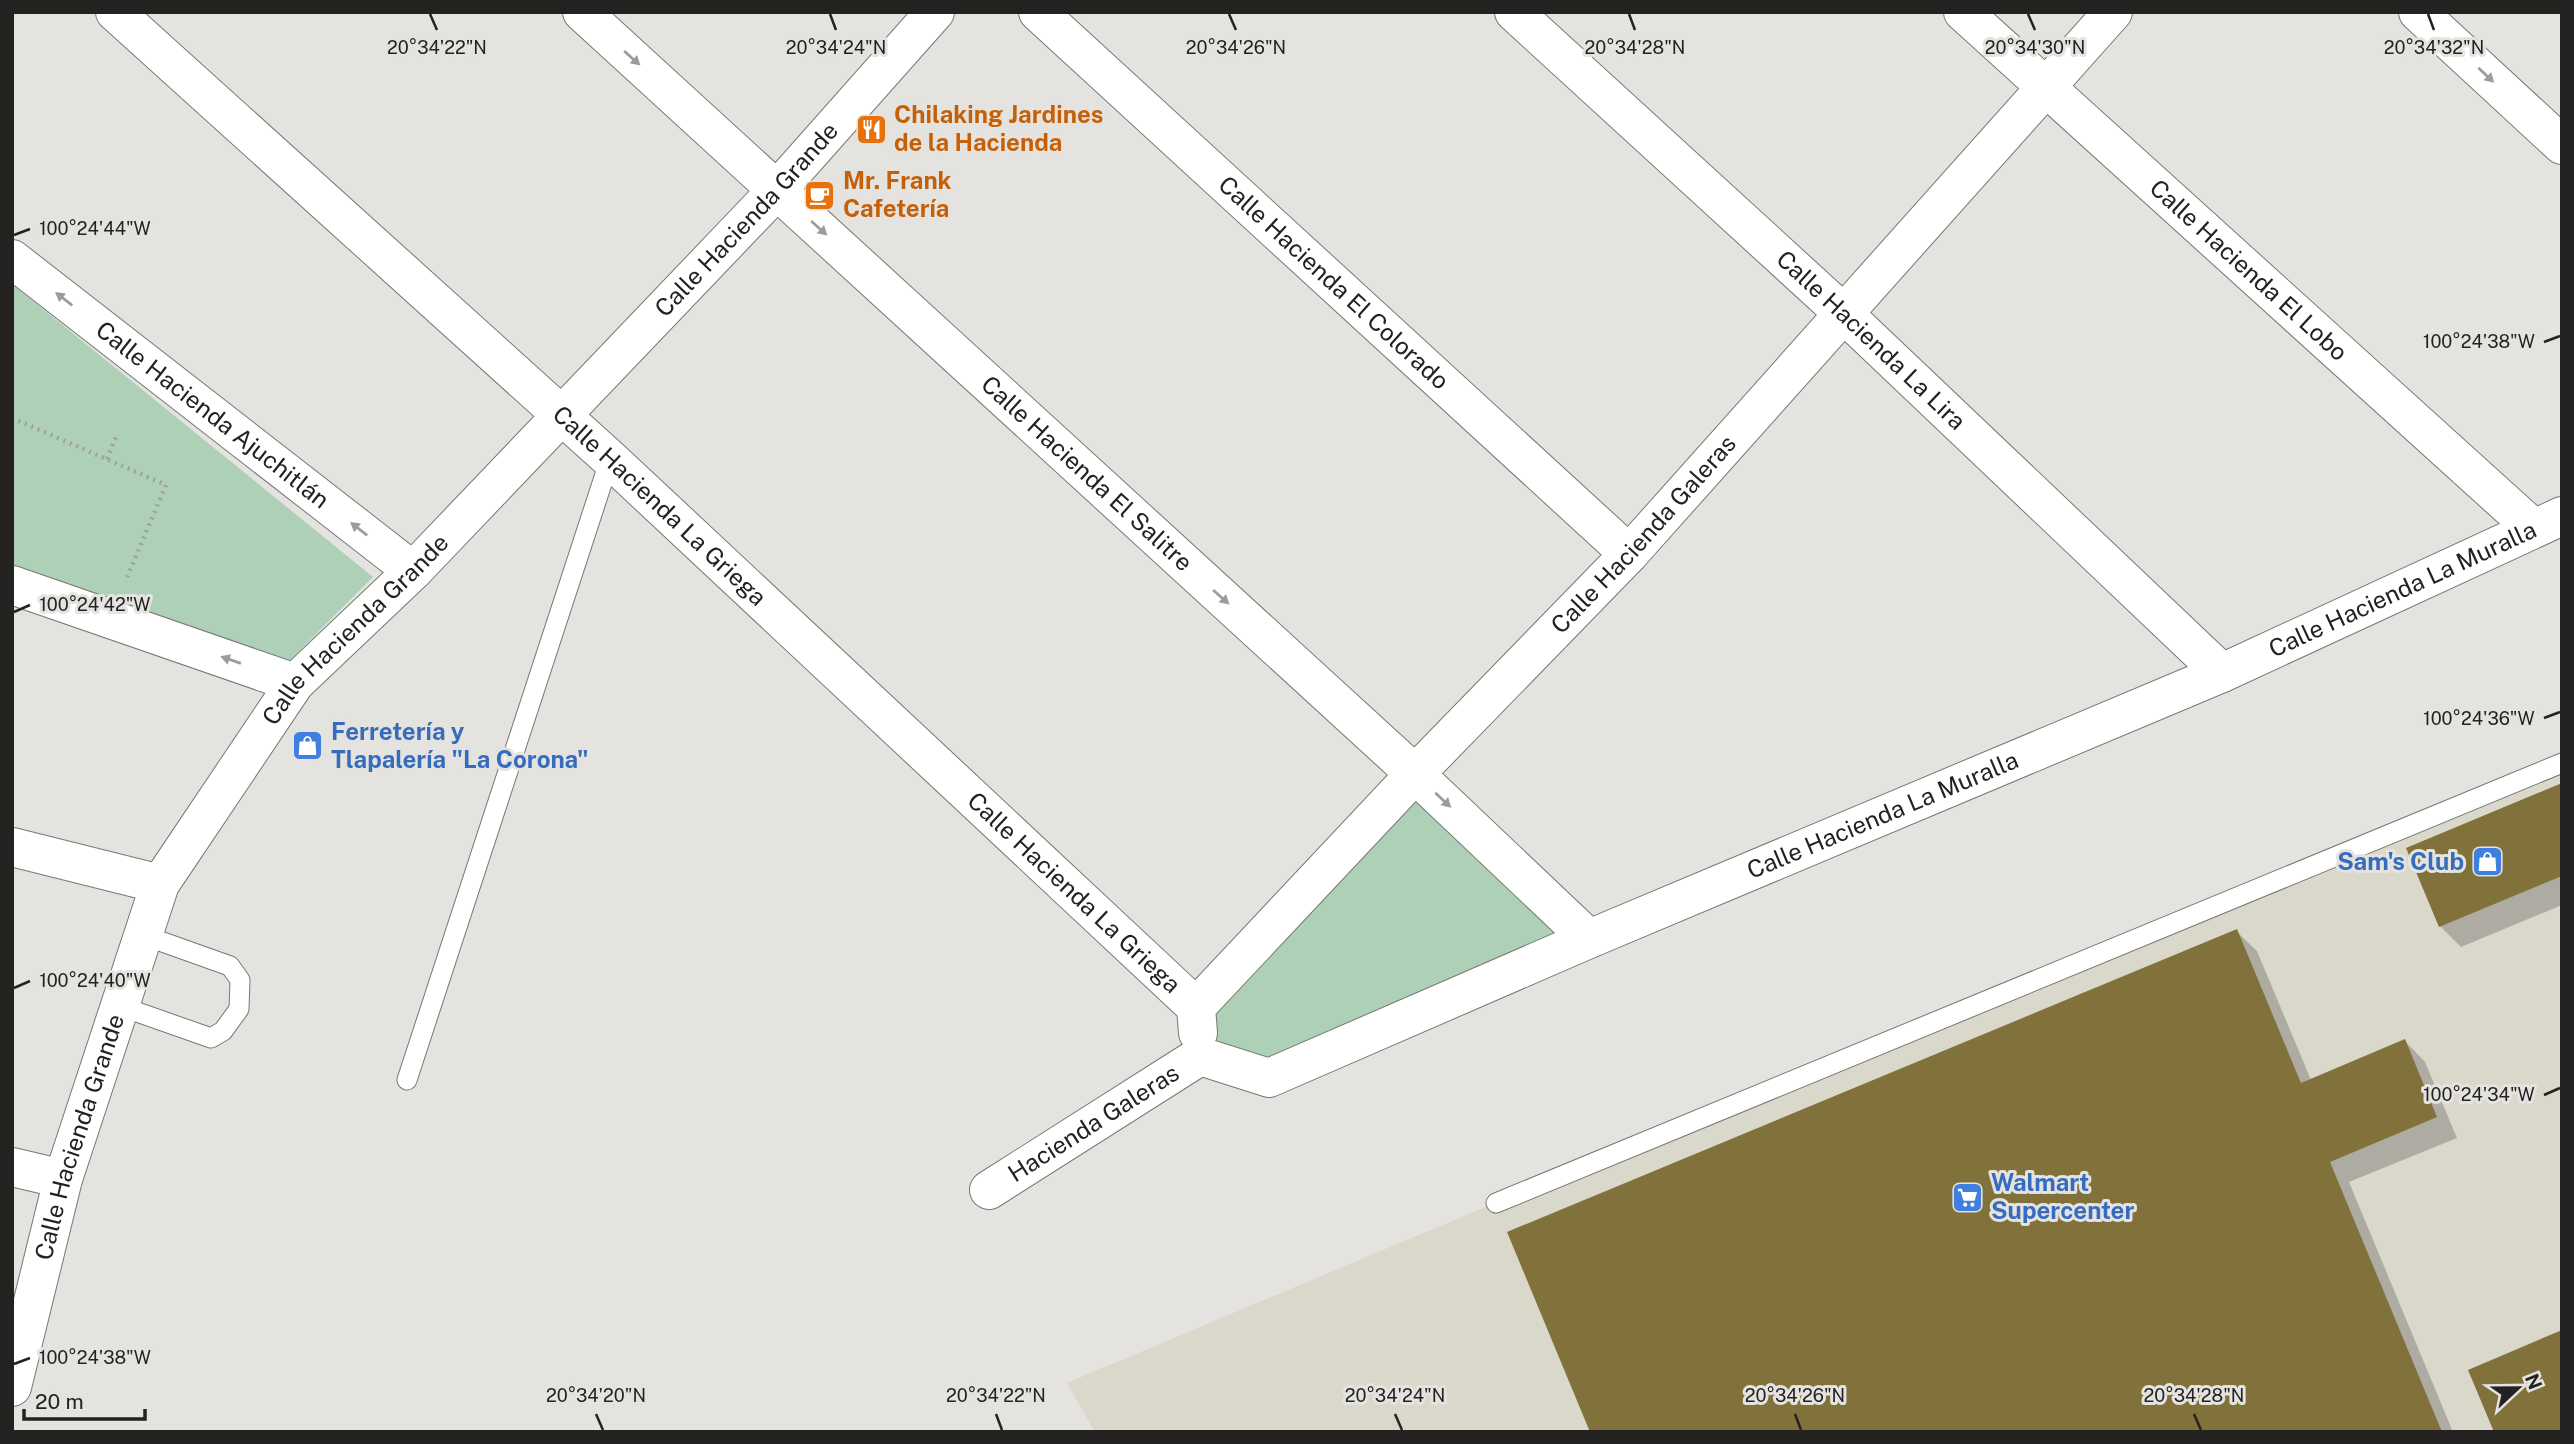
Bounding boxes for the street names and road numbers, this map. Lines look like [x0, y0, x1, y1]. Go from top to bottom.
street label: Calle Hacienda Grande [649, 116, 843, 322]
street label: Calle Hacienda El Colorado [1213, 170, 1455, 395]
street label: Calle Hacienda El Lobo [2145, 173, 2354, 366]
street label: Calle Hacienda La Lira [1771, 244, 1972, 435]
street label: Calle Hacienda Ajuchitlán [91, 315, 335, 514]
street label: Calle Hacienda El Salitre [976, 369, 1199, 576]
street label: Calle Hacienda La Griega [548, 399, 772, 611]
street label: Calle Hacienda Galeras [1545, 429, 1741, 639]
street label: Calle Hacienda La Muralla [2264, 515, 2540, 662]
street label: Calle Hacienda Grande [256, 528, 454, 730]
street label: Calle Hacienda La Muralla [1743, 745, 2022, 884]
street label: Calle Hacienda La Griega [962, 786, 1187, 998]
street label: Calle Hacienda Grande [29, 1010, 129, 1263]
street label: Hacienda Galeras [1003, 1058, 1184, 1187]

